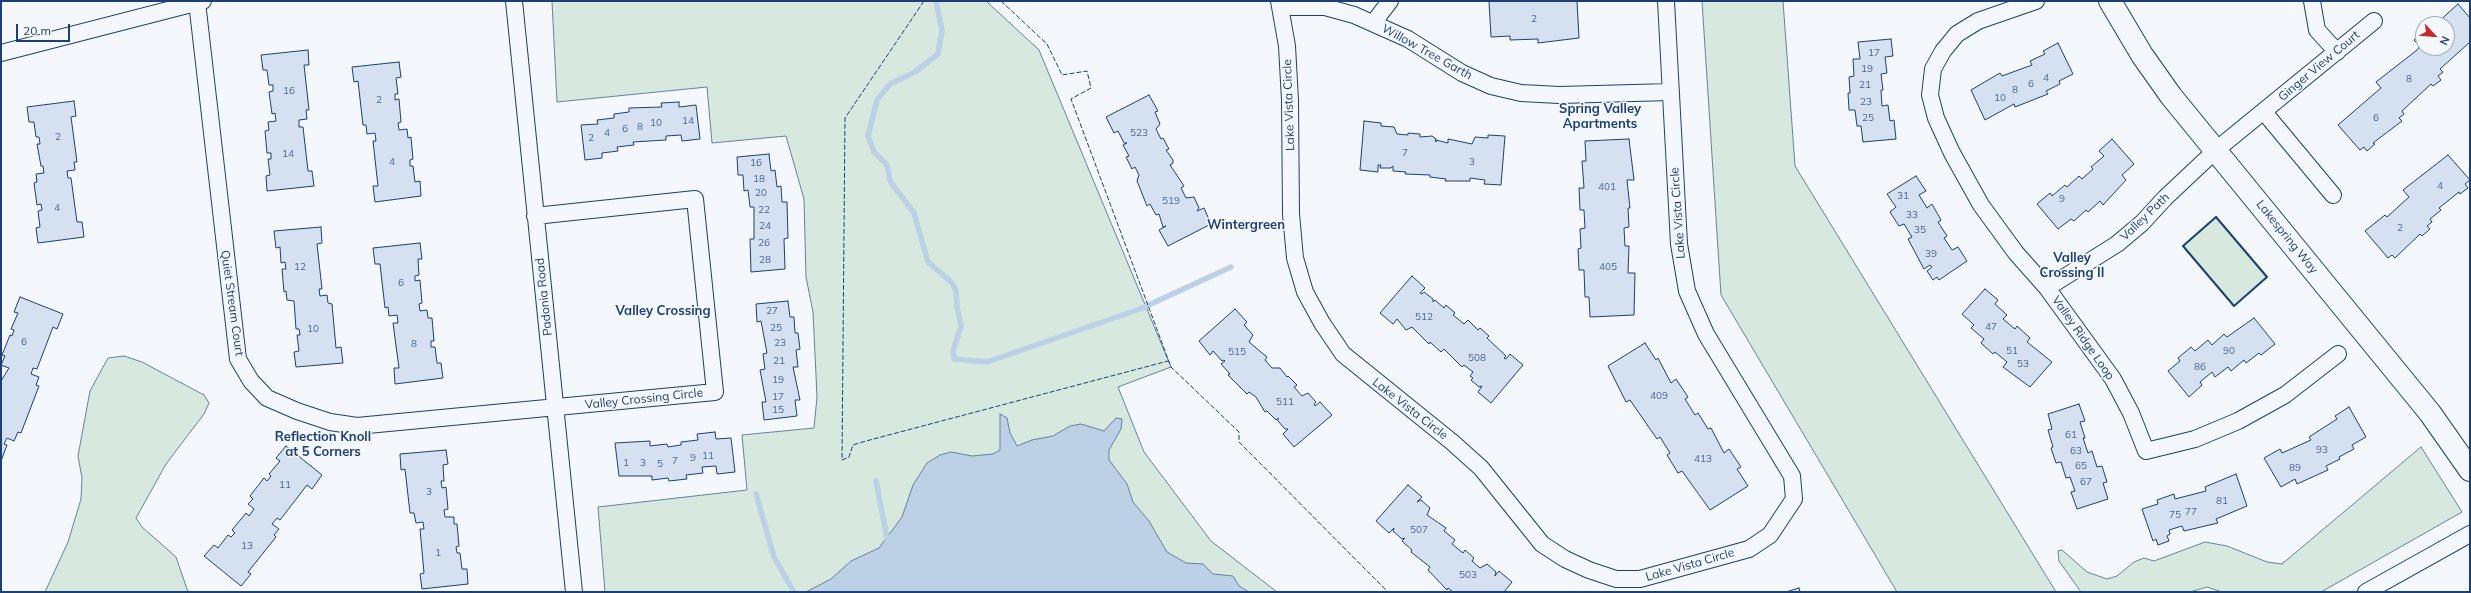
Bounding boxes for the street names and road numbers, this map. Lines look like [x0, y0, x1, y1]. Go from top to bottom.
street label: Willow Tree Garth [1379, 21, 1475, 83]
street label: Ginger View Court [2275, 28, 2363, 104]
street label: Lake Vista Circle [1280, 59, 1298, 151]
street label: Lake Vista Circle [1668, 167, 1688, 259]
street label: Valley Path [2118, 190, 2172, 244]
street label: Lakespring Way [2253, 197, 2321, 277]
street label: Quiet Stream Court [217, 249, 247, 357]
street label: Padonia Road [533, 257, 555, 337]
street label: Valley Ridge Loop [2049, 293, 2117, 383]
street label: Lake Vista Circle [1369, 375, 1451, 443]
street label: Valley Crossing Circle [584, 386, 704, 412]
street label: Lake Vista Circle [1644, 545, 1736, 585]

